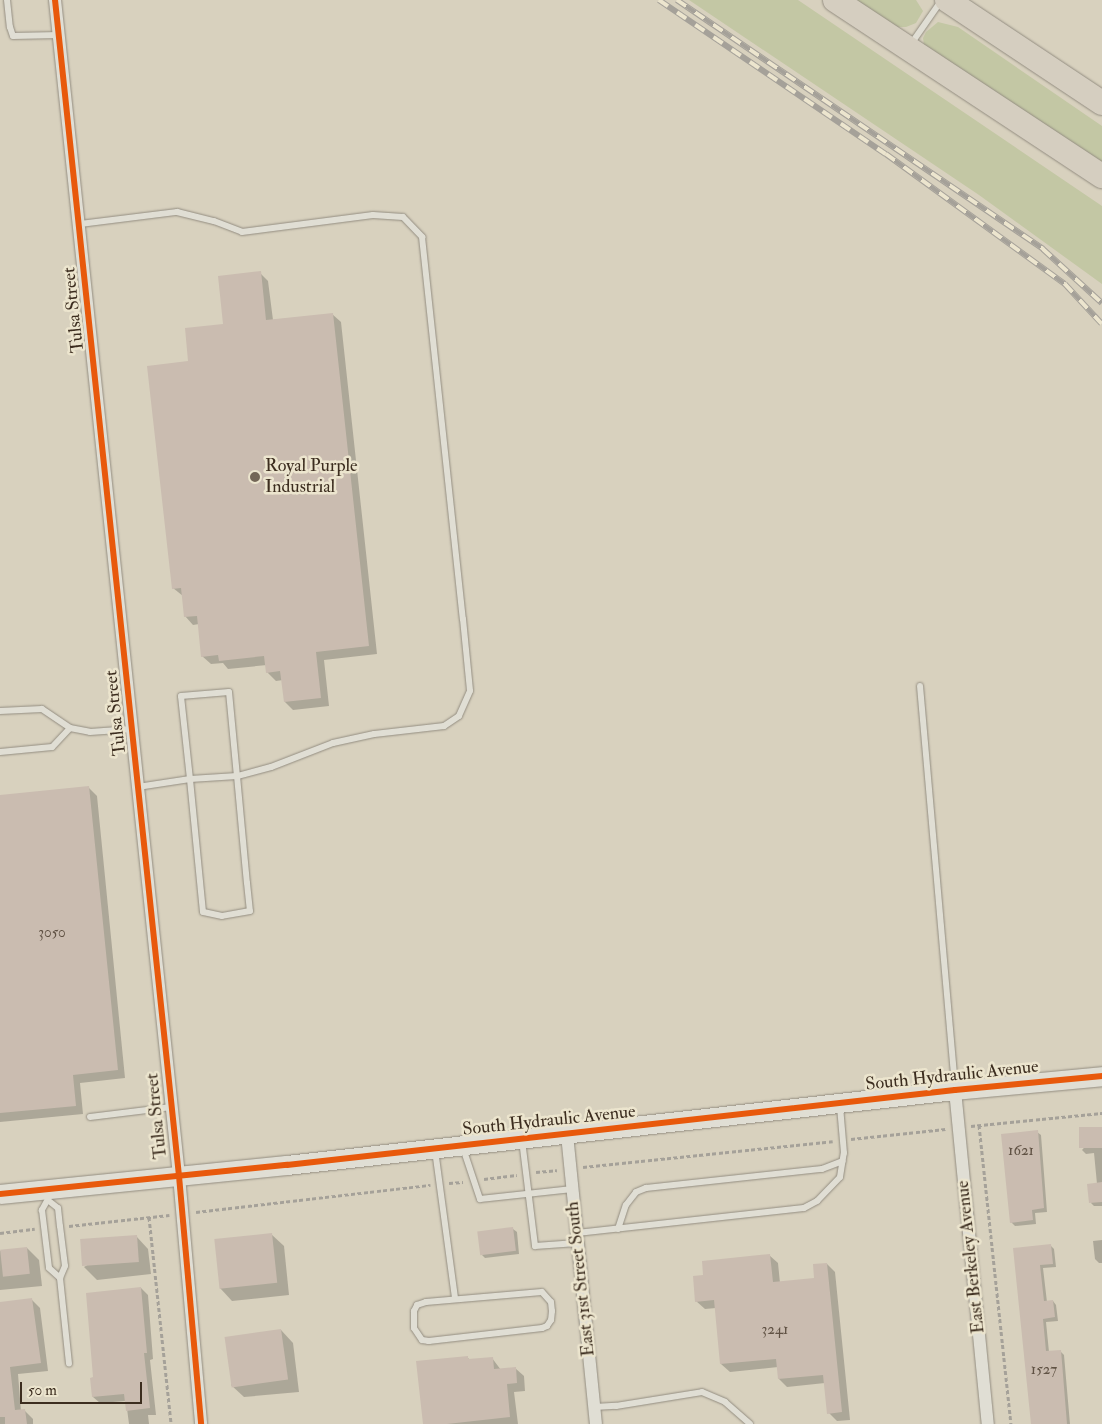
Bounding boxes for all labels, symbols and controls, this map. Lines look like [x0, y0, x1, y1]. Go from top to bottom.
street label: Tulsa Street [59, 266, 89, 354]
place label: Royal Purple Industrial [265, 456, 358, 498]
marker: Royal Purple Industrial [249, 471, 261, 483]
street label: Tulsa Street [101, 669, 131, 757]
house number: 3050 [38, 924, 66, 942]
street label: South Hydraulic Avenue [864, 1056, 1040, 1096]
street label: Tulsa Street [142, 1072, 172, 1160]
street label: South Hydraulic Avenue [461, 1101, 637, 1141]
house number: 1621 [1008, 1142, 1034, 1160]
street label: East Berkeley Avenue [952, 1179, 990, 1335]
street label: East 31st Street South [562, 1200, 600, 1358]
house number: 3241 [762, 1321, 788, 1339]
house number: 1527 [1031, 1361, 1057, 1379]
scale bar [22, 1372, 145, 1404]
text: 50 m [28, 1381, 57, 1400]

